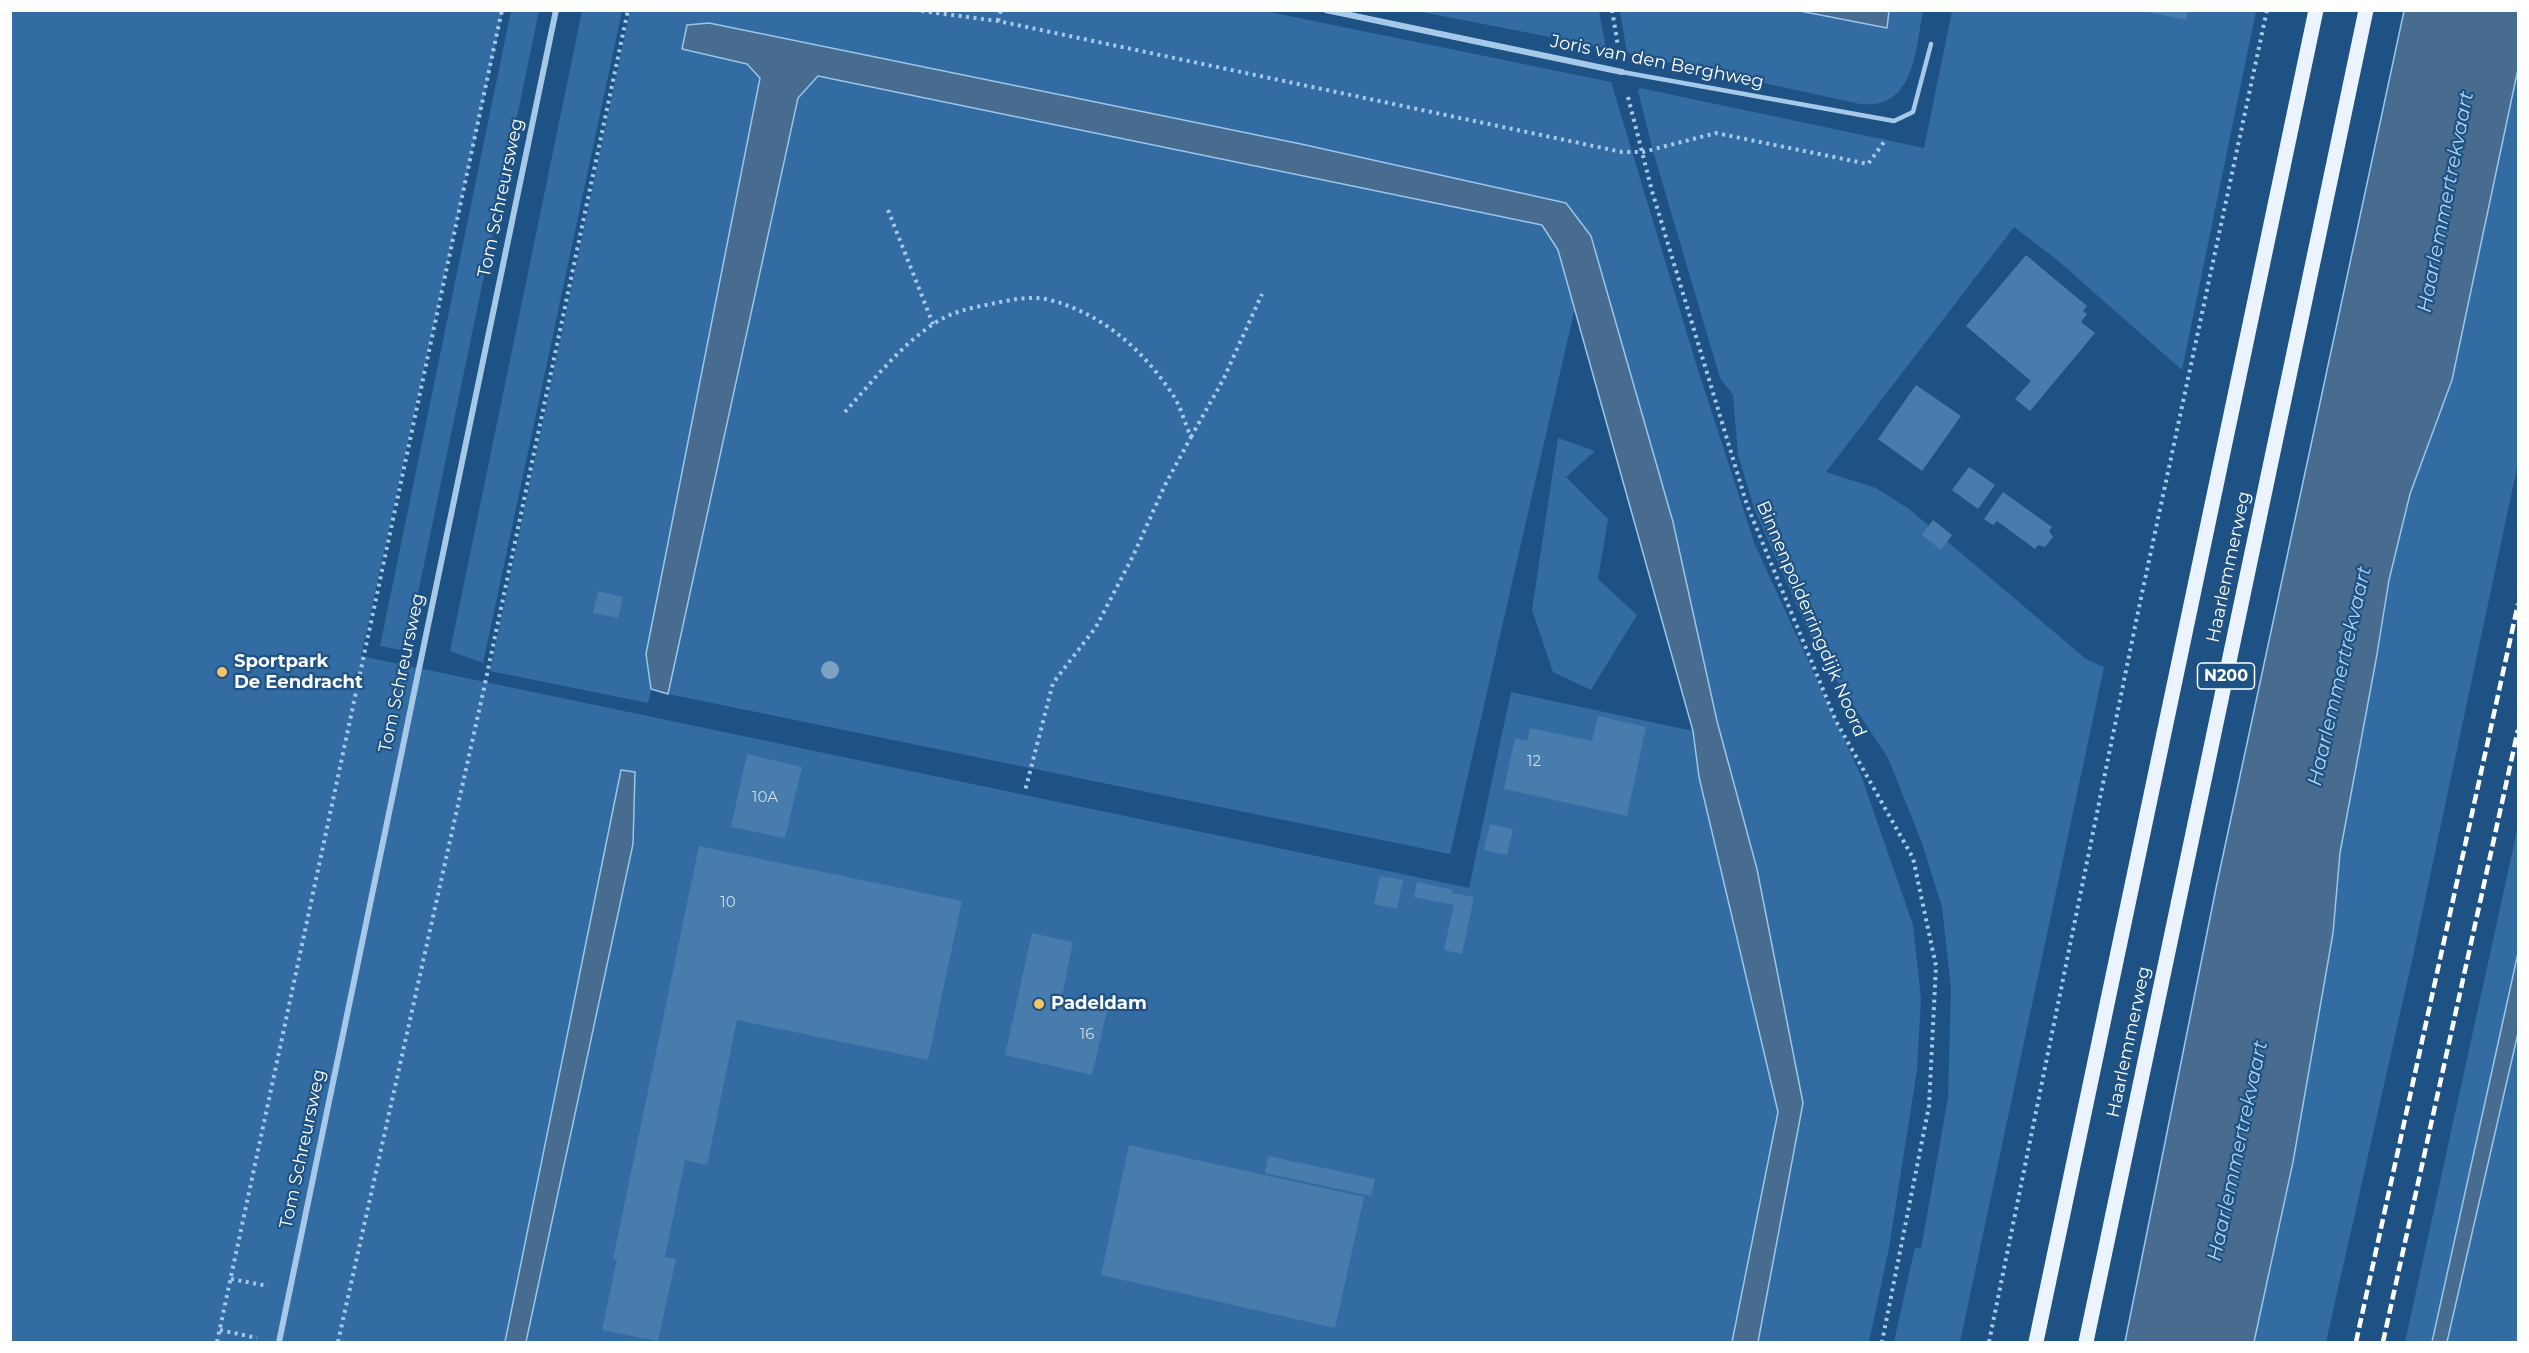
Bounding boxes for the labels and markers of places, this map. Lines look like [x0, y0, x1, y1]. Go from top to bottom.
place label: Sportpark De Eendracht [234, 651, 363, 694]
marker: Sportpark De Eendracht [215, 665, 229, 679]
place label: Padeldam [1051, 993, 1147, 1015]
marker: Padeldam [1032, 997, 1046, 1011]

